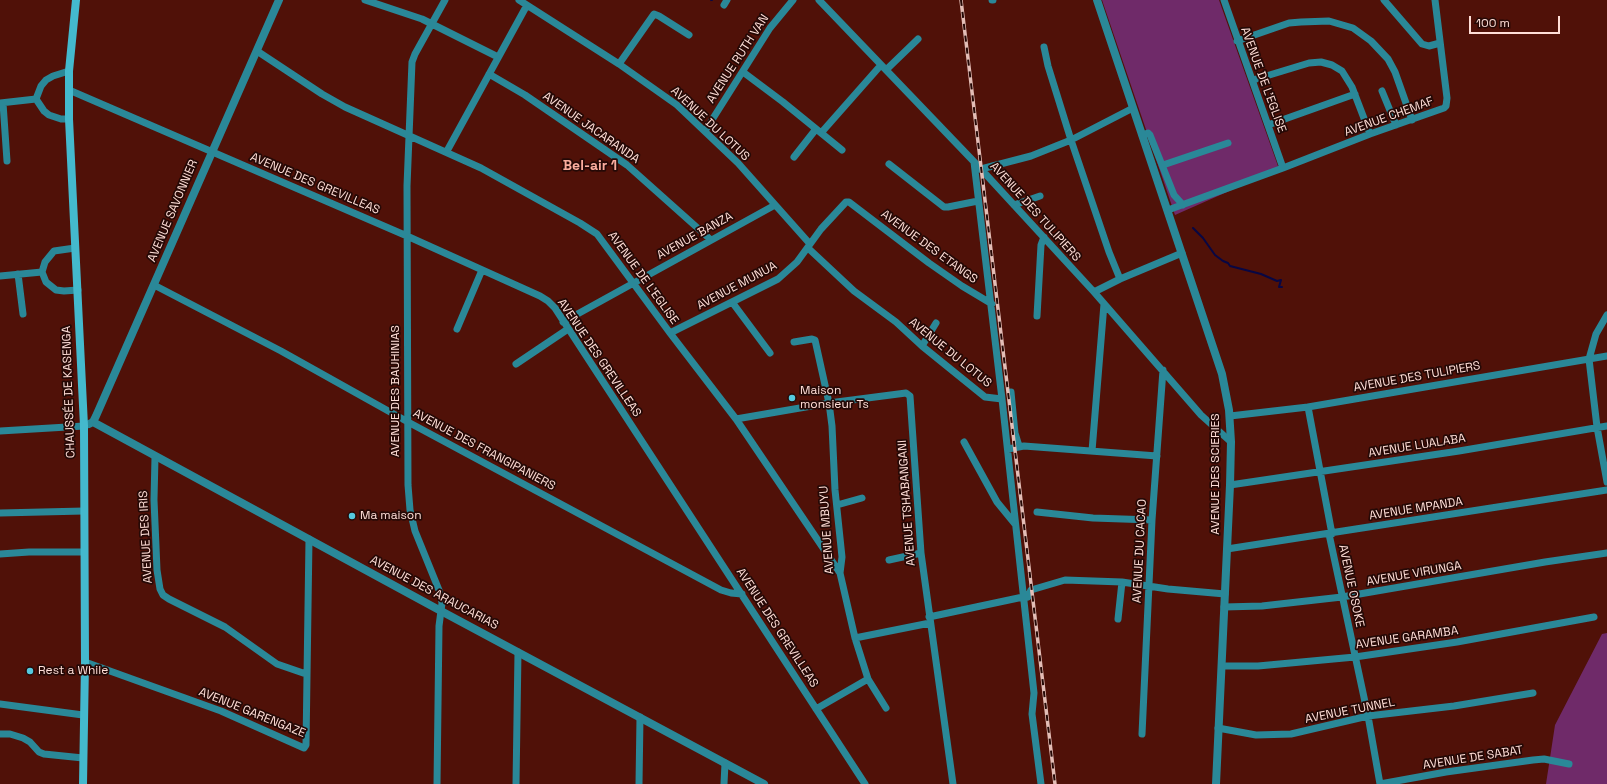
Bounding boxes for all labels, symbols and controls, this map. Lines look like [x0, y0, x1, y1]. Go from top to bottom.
scale bar [1471, 8, 1562, 34]
street label: AVENUE RUTH VAN [704, 12, 772, 106]
text: 100 m [1476, 15, 1510, 31]
street label: AVENUE DE L'EGLISE [1237, 25, 1289, 135]
street label: AVENUE DU LOTUS [668, 84, 752, 164]
street label: AVENUE JACARANDA [540, 89, 642, 167]
street label: AVENUE CHEMAF [1343, 94, 1435, 140]
street label: AVENUE DES GREVILLEAS [248, 150, 382, 218]
street label: AVENUE SAVONNIER [145, 158, 201, 264]
district label: Bel-air 1 [563, 158, 617, 174]
street label: AVENUE DES TULIPIERS [987, 159, 1083, 265]
street label: AVENUE DES ETANGS [878, 207, 980, 287]
street label: AVENUE BANZA [654, 209, 736, 263]
street label: AVENUE DE L'EGLISE [604, 229, 682, 327]
street label: AVENUE MUNUA [694, 259, 780, 313]
street label: AVENUE DES GREVILLEAS [554, 296, 644, 420]
street label: AVENUE DU LOTUS [906, 315, 994, 391]
street label: AVENUE DES BAUHINIAS [389, 325, 403, 457]
street label: CHAUSSÉE DE KASENGA [59, 326, 79, 458]
street label: AVENUE DES TULIPIERS [1353, 359, 1481, 395]
place label: Maison monsieur Ts [800, 384, 869, 412]
marker: Maison monsieur Ts [787, 393, 797, 403]
street label: AVENUE DES FRANGIPANIERS [410, 406, 558, 494]
street label: AVENUE DES SCIERIES [1209, 413, 1223, 535]
street label: AVENUE LUALABA [1367, 431, 1467, 461]
street label: AVENUE TSHABANGANI [895, 439, 919, 567]
street label: AVENUE MBUYU [817, 485, 837, 575]
street label: AVENUE DES IRIS [136, 490, 156, 584]
street label: AVENUE MPANDA [1368, 494, 1464, 524]
street label: AVENUE DU CACAO [1130, 499, 1150, 603]
place label: Ma maison [360, 509, 422, 523]
marker: Ma maison [347, 511, 357, 521]
street label: AVENUE OSOKE [1335, 543, 1367, 629]
street label: AVENUE DES ARAUCARIAS [367, 553, 501, 633]
street label: AVENUE VIRUNGA [1365, 559, 1463, 589]
street label: AVENUE DES GREVILLEAS [733, 566, 821, 690]
street label: AVENUE GARAMBA [1355, 624, 1459, 652]
place label: Rest a While [38, 664, 108, 678]
marker: Rest a While [25, 666, 35, 676]
street label: AVENUE GARENGAZE [197, 685, 307, 741]
street label: AVENUE TUNNEL [1304, 695, 1396, 727]
street label: AVENUE DE SABAT [1422, 743, 1524, 773]

